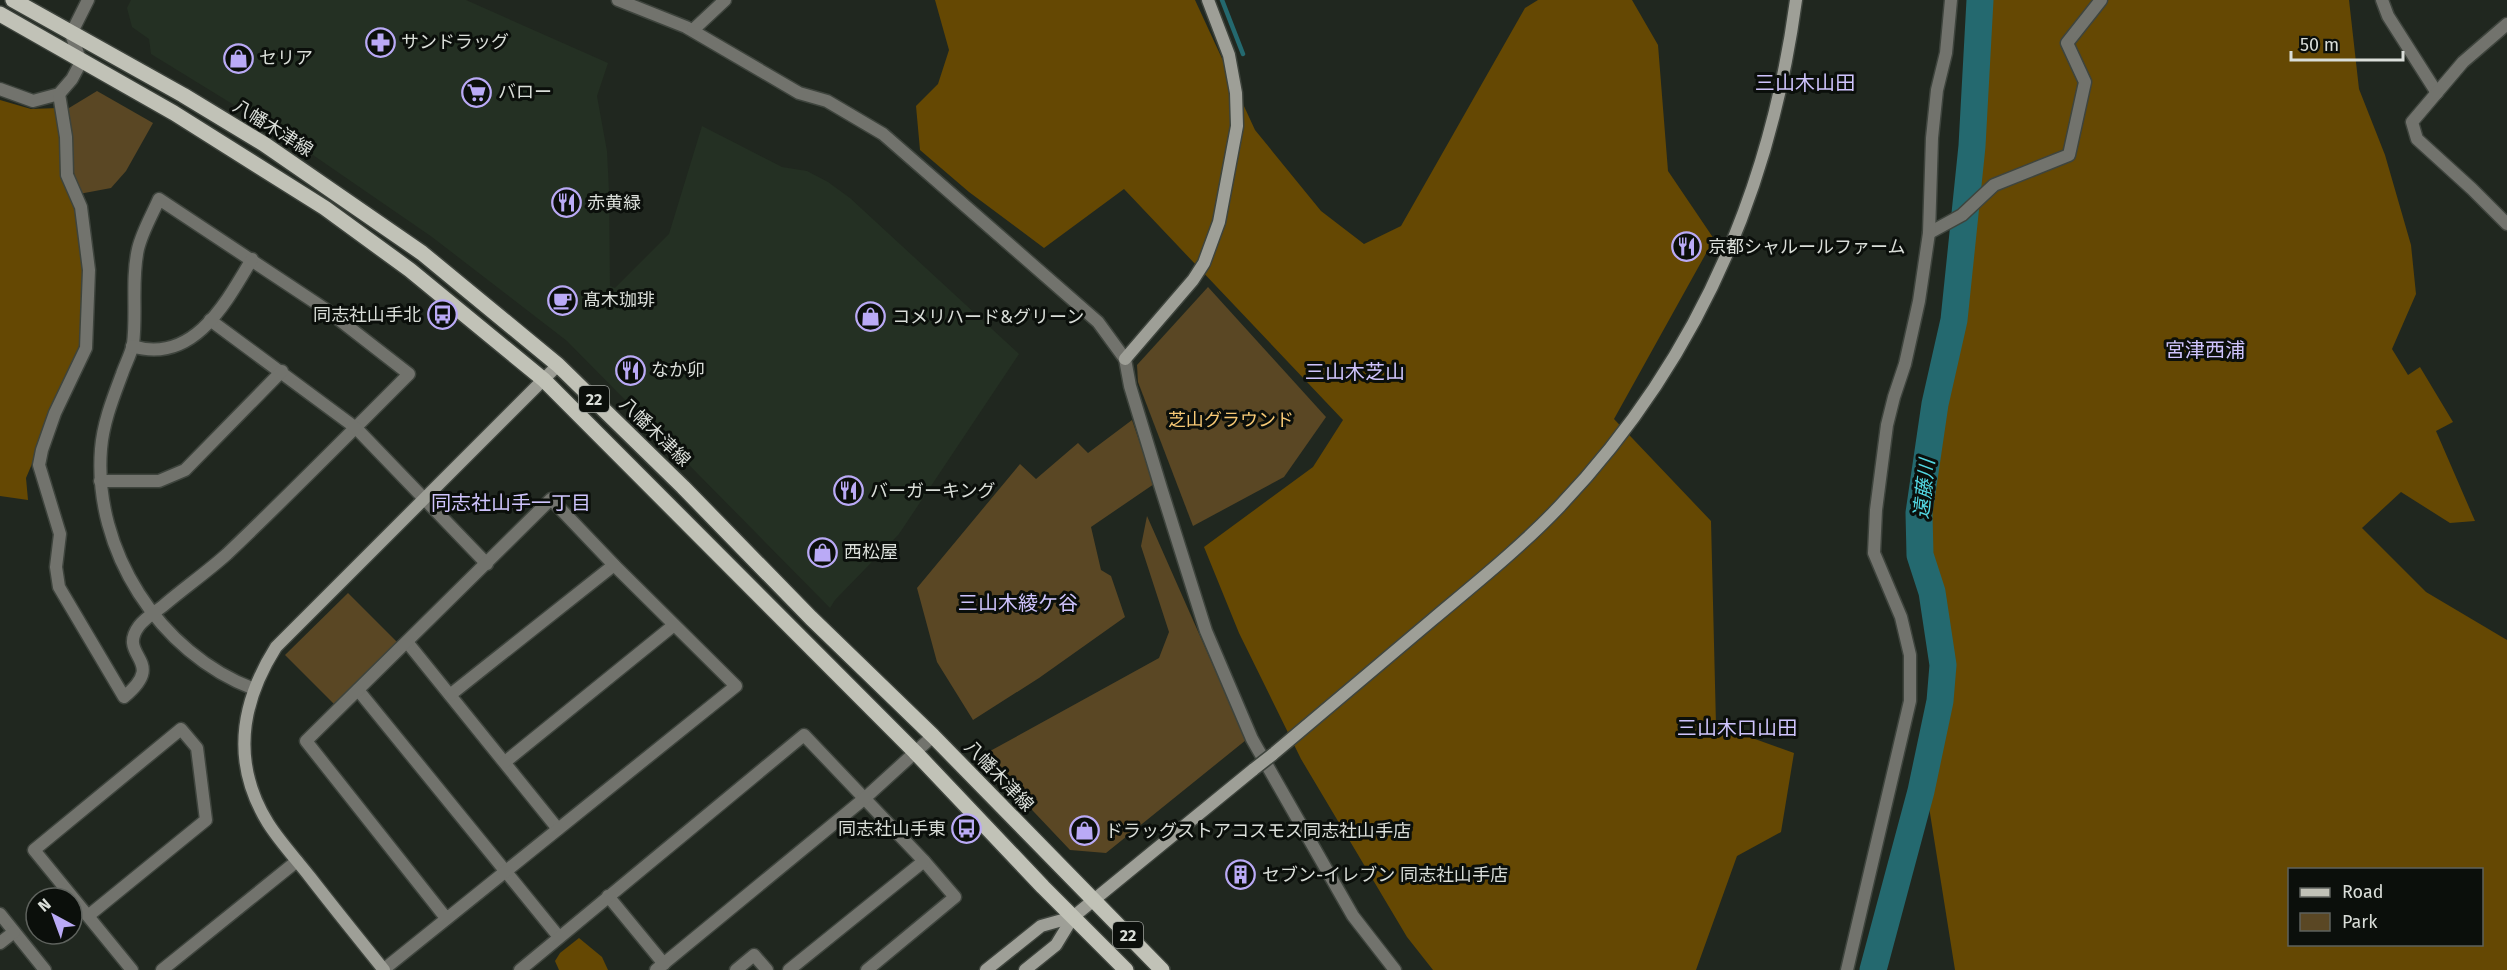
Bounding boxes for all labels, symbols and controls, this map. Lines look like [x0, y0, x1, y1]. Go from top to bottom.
scale bar [2291, 24, 2404, 62]
pharmacy icon: サンドラッグ [364, 26, 396, 58]
place label: サンドラッグ [401, 31, 509, 53]
text: 50 m [2300, 34, 2339, 56]
shop icon: セリア [222, 42, 254, 74]
place label: セリア [259, 47, 313, 69]
district label: 三山木山田 [1755, 71, 1855, 95]
supermarket icon: バロー [461, 76, 493, 108]
place label: バロー [498, 81, 552, 103]
street label: 八幡木津線 [229, 95, 317, 161]
restaurant icon: 赤黄緑 [550, 187, 582, 219]
place label: 赤黄緑 [587, 192, 641, 214]
restaurant icon: 京都シャルールファーム [1671, 231, 1703, 263]
place label: 京都シャルールファーム [1708, 236, 1905, 258]
cafe icon: 髙木珈琲 [546, 284, 578, 316]
place label: 髙木珈琲 [583, 289, 655, 311]
bus stop icon: 同志社山手北 [426, 299, 458, 331]
shop icon: コメリハード&グリーン [855, 301, 887, 333]
place label: 同志社山手北 [313, 304, 421, 326]
place label: コメリハード&グリーン [892, 306, 1084, 328]
district label: 宮津西浦 [2165, 338, 2245, 362]
restaurant icon: なか卯 [614, 354, 646, 386]
place label: なか卯 [651, 359, 705, 381]
district label: 三山木芝山 [1305, 360, 1405, 384]
road number: 22 [579, 386, 609, 412]
street label: 八幡木津線 [615, 393, 695, 471]
park label: 芝山グラウンド [1168, 409, 1294, 431]
water label: 遠藤川 [1909, 456, 1939, 520]
restaurant icon: バーガーキング [833, 475, 865, 507]
place label: バーガーキング [870, 480, 995, 502]
district label: 同志社山手一丁目 [431, 491, 591, 515]
shop icon: 西松屋 [807, 536, 839, 568]
place label: 西松屋 [844, 541, 898, 563]
district label: 三山木綾ケ谷 [958, 591, 1078, 615]
district label: 三山木口山田 [1677, 716, 1797, 740]
street label: 八幡木津線 [960, 736, 1038, 816]
bus stop icon: 同志社山手東 [951, 813, 983, 845]
shop icon: ドラッグストアコスモス同志社山手店 [1068, 815, 1100, 847]
place label: 同志社山手東 [838, 818, 946, 840]
place label: ドラッグストアコスモス同志社山手店 [1105, 820, 1411, 842]
building icon: セブン-イレブン 同志社山手店 [1225, 859, 1257, 891]
place label: セブン-イレブン 同志社山手店 [1262, 864, 1508, 886]
legend [2288, 868, 2483, 946]
text: Road [2342, 881, 2384, 903]
north arrow [24, 886, 84, 946]
text: N [34, 894, 55, 916]
text: Park [2342, 911, 2378, 933]
road number: 22 [1113, 922, 1143, 948]

